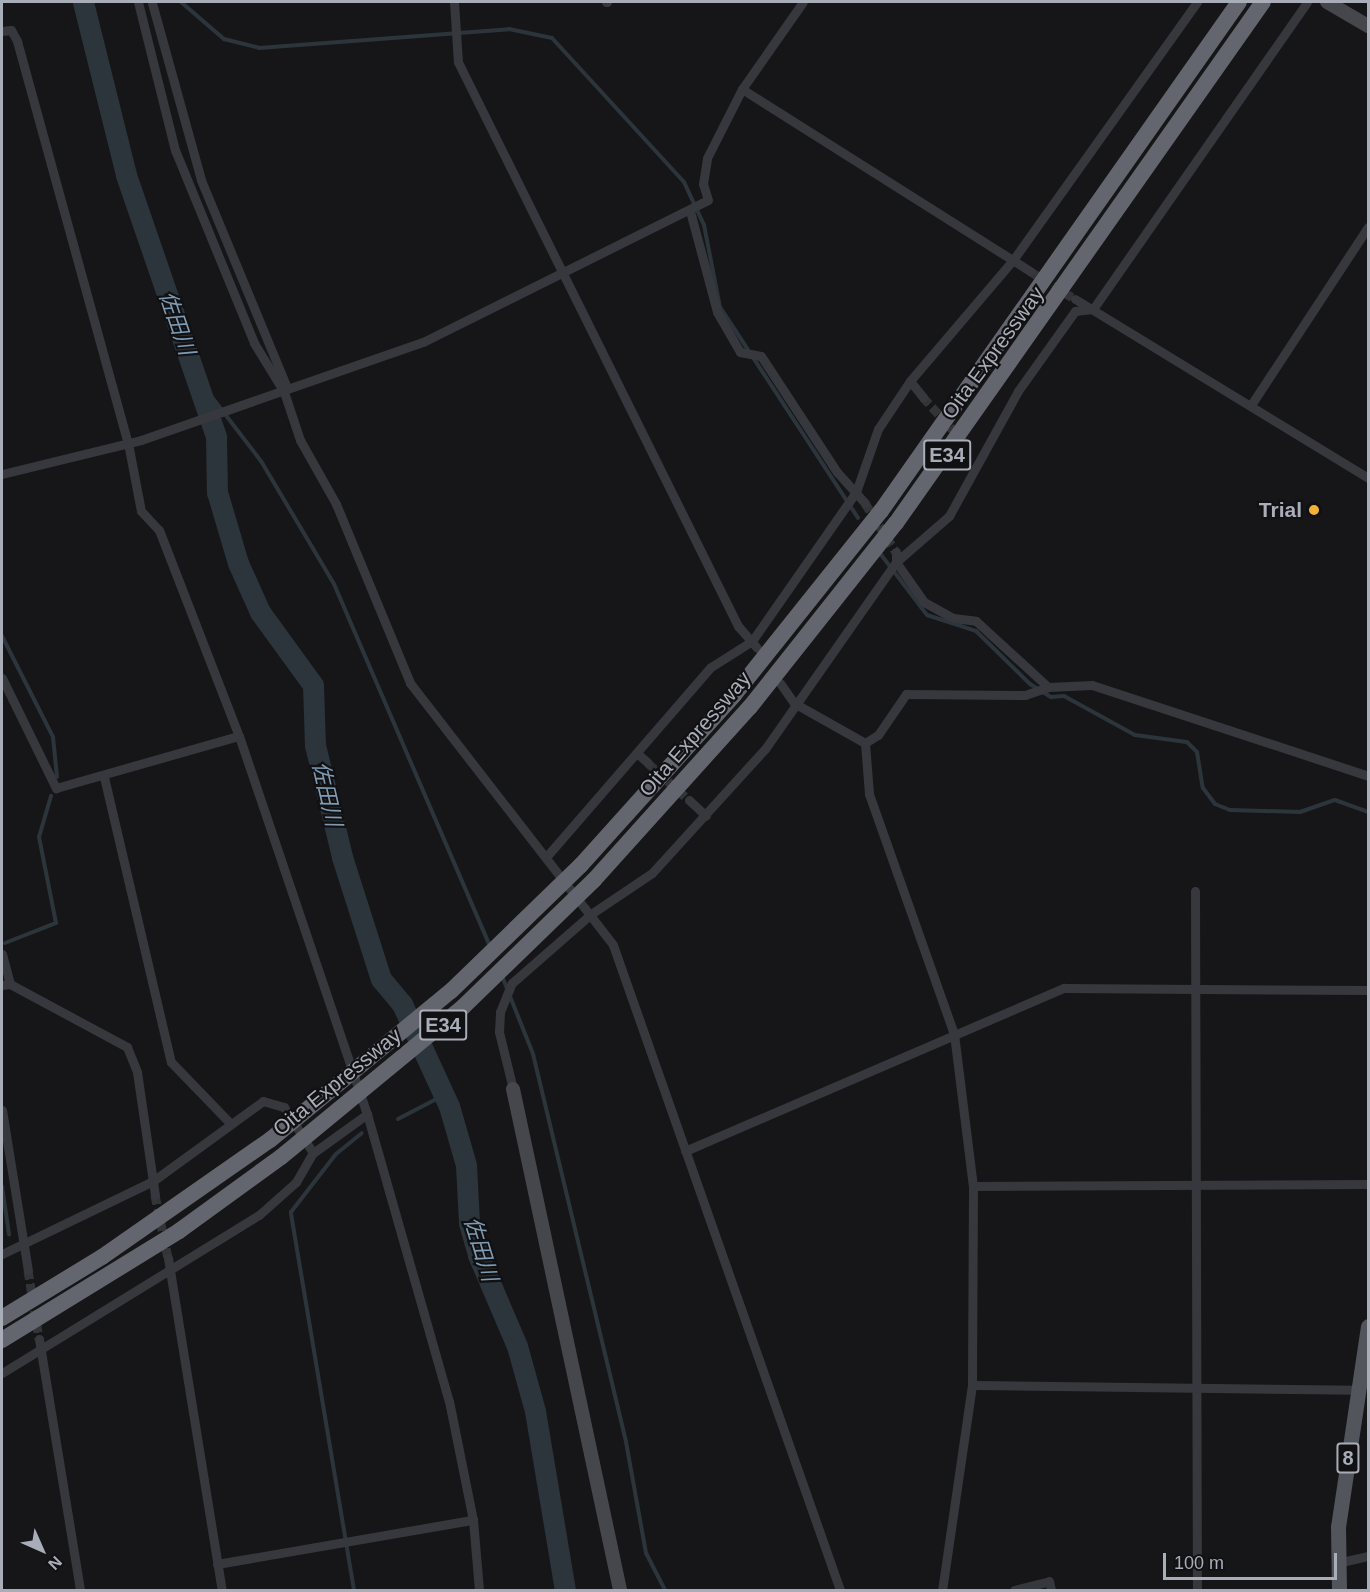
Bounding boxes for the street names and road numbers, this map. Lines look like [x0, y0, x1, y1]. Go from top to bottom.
street label: Oita Expressway [937, 282, 1049, 424]
road number: E34 [923, 438, 971, 472]
street label: Oita Expressway [634, 666, 756, 802]
road number: E34 [419, 1008, 467, 1042]
street label: Oita Expressway [268, 1023, 406, 1141]
road number: 8 [1336, 1441, 1360, 1475]

